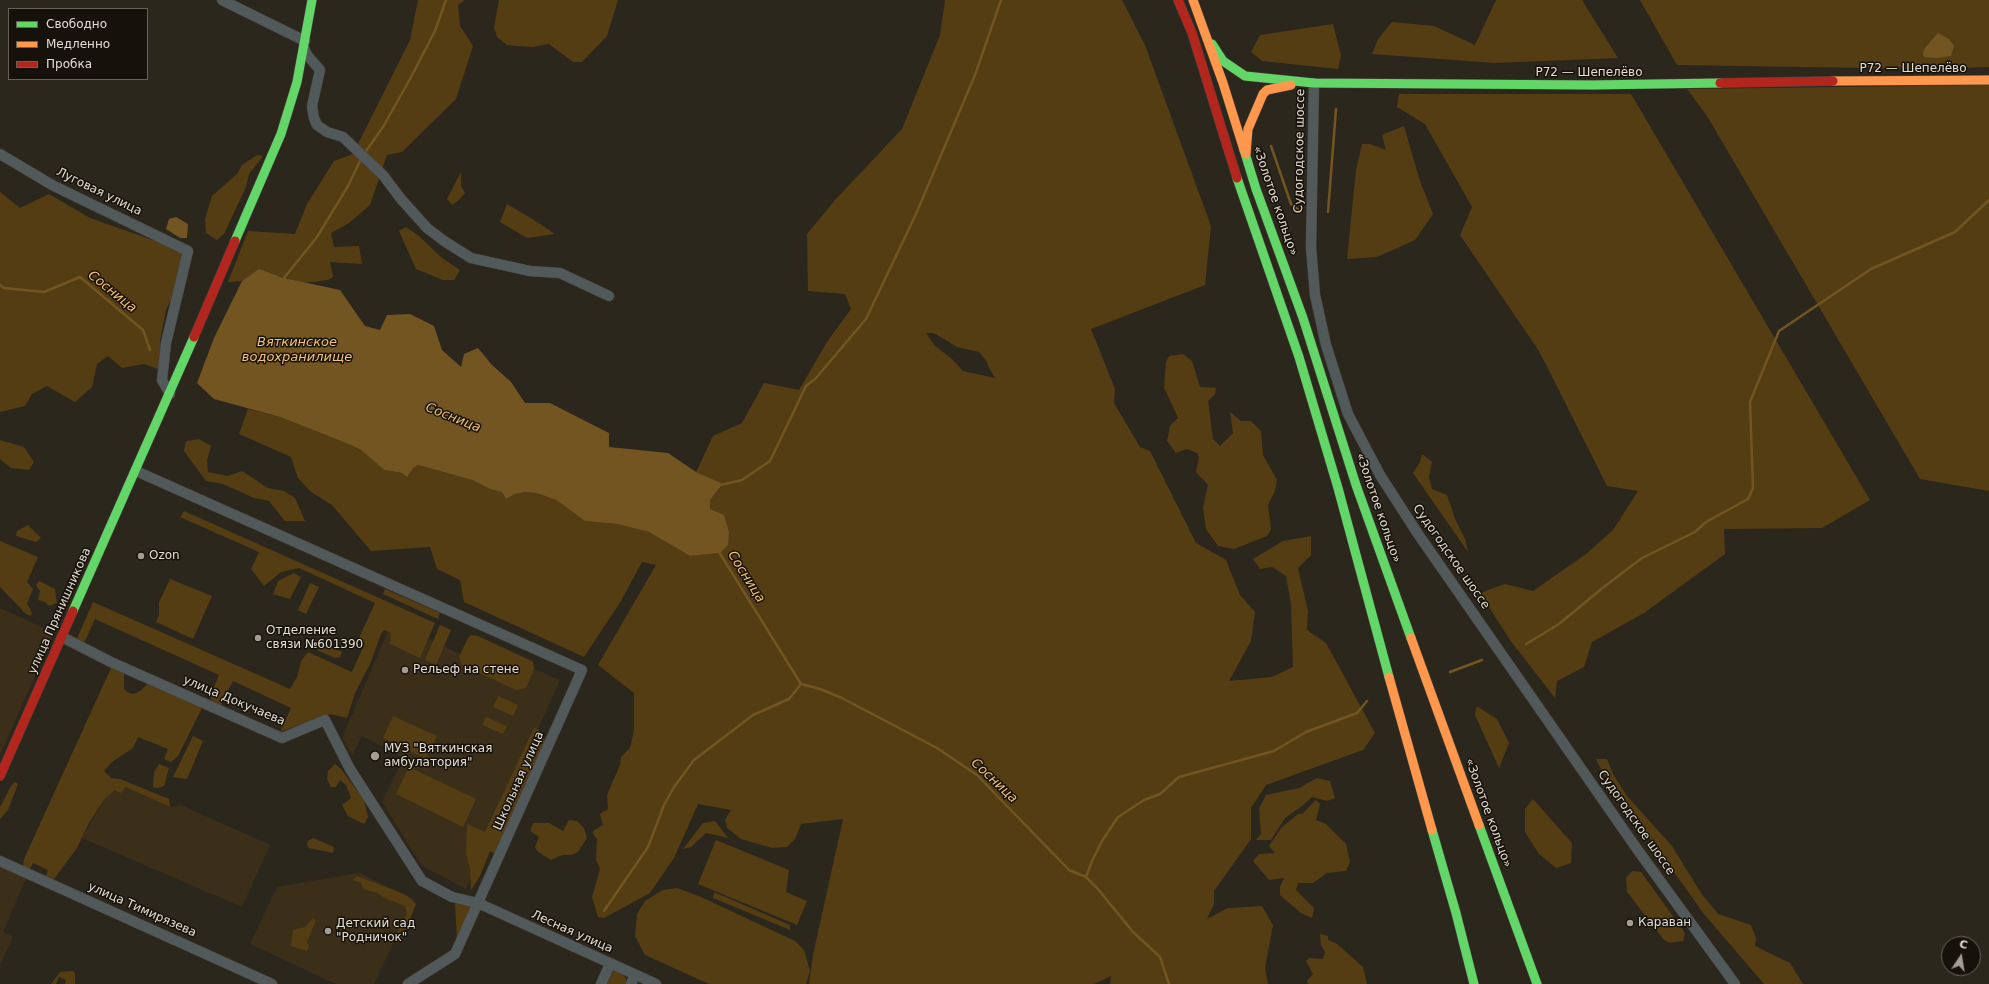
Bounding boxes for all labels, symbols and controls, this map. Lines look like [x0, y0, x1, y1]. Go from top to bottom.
legend [8, 8, 148, 80]
text: Свободно [46, 17, 107, 31]
text: Медленно [46, 37, 110, 51]
text: Пробка [46, 57, 92, 71]
street label: Р72 — Шепелёво [1859, 62, 1967, 76]
street label: Р72 — Шепелёво [1535, 66, 1643, 80]
street label: Судогодское шоссе [1292, 89, 1308, 213]
street label: «Золотое кольцо» [1249, 144, 1301, 258]
street label: Луговая улица [54, 165, 144, 219]
water label: Сосница [85, 268, 139, 316]
water label: Вяткинское водохранилище [242, 335, 352, 366]
water label: Сосница [423, 400, 483, 436]
street label: «Золотое кольцо» [1352, 451, 1404, 565]
street label: Судогодское шоссе [1409, 502, 1493, 612]
street label: улица Прянишникова [26, 545, 94, 677]
water label: Сосница [724, 548, 768, 606]
place label: Ozon [149, 549, 180, 563]
marker: Ozon [136, 551, 146, 561]
place label: Отделение связи №601390 [266, 624, 363, 652]
marker: Отделение связи №601390 [253, 633, 263, 643]
place label: Рельеф на стене [413, 663, 519, 677]
marker: Рельеф на стене [400, 665, 410, 675]
street label: улица Докучаева [181, 673, 287, 729]
street label: Школьная улица [491, 729, 547, 833]
place label: МУЗ "Вяткинская амбулатория" [384, 742, 492, 770]
marker: МУЗ "Вяткинская амбулатория" [369, 750, 381, 762]
water label: Сосница [967, 756, 1021, 806]
street label: «Золотое кольцо» [1462, 756, 1514, 870]
street label: Судогодское шоссе [1594, 768, 1678, 878]
street label: улица Тимирязева [86, 880, 198, 940]
street label: Лесная улица [529, 908, 615, 956]
place label: Караван [1638, 916, 1691, 930]
place label: Детский сад "Родничок" [336, 917, 415, 945]
marker: Караван [1625, 918, 1635, 928]
marker: Детский сад "Родничок" [323, 926, 333, 936]
north arrow [1941, 936, 1981, 976]
text: С [1958, 938, 1969, 952]

